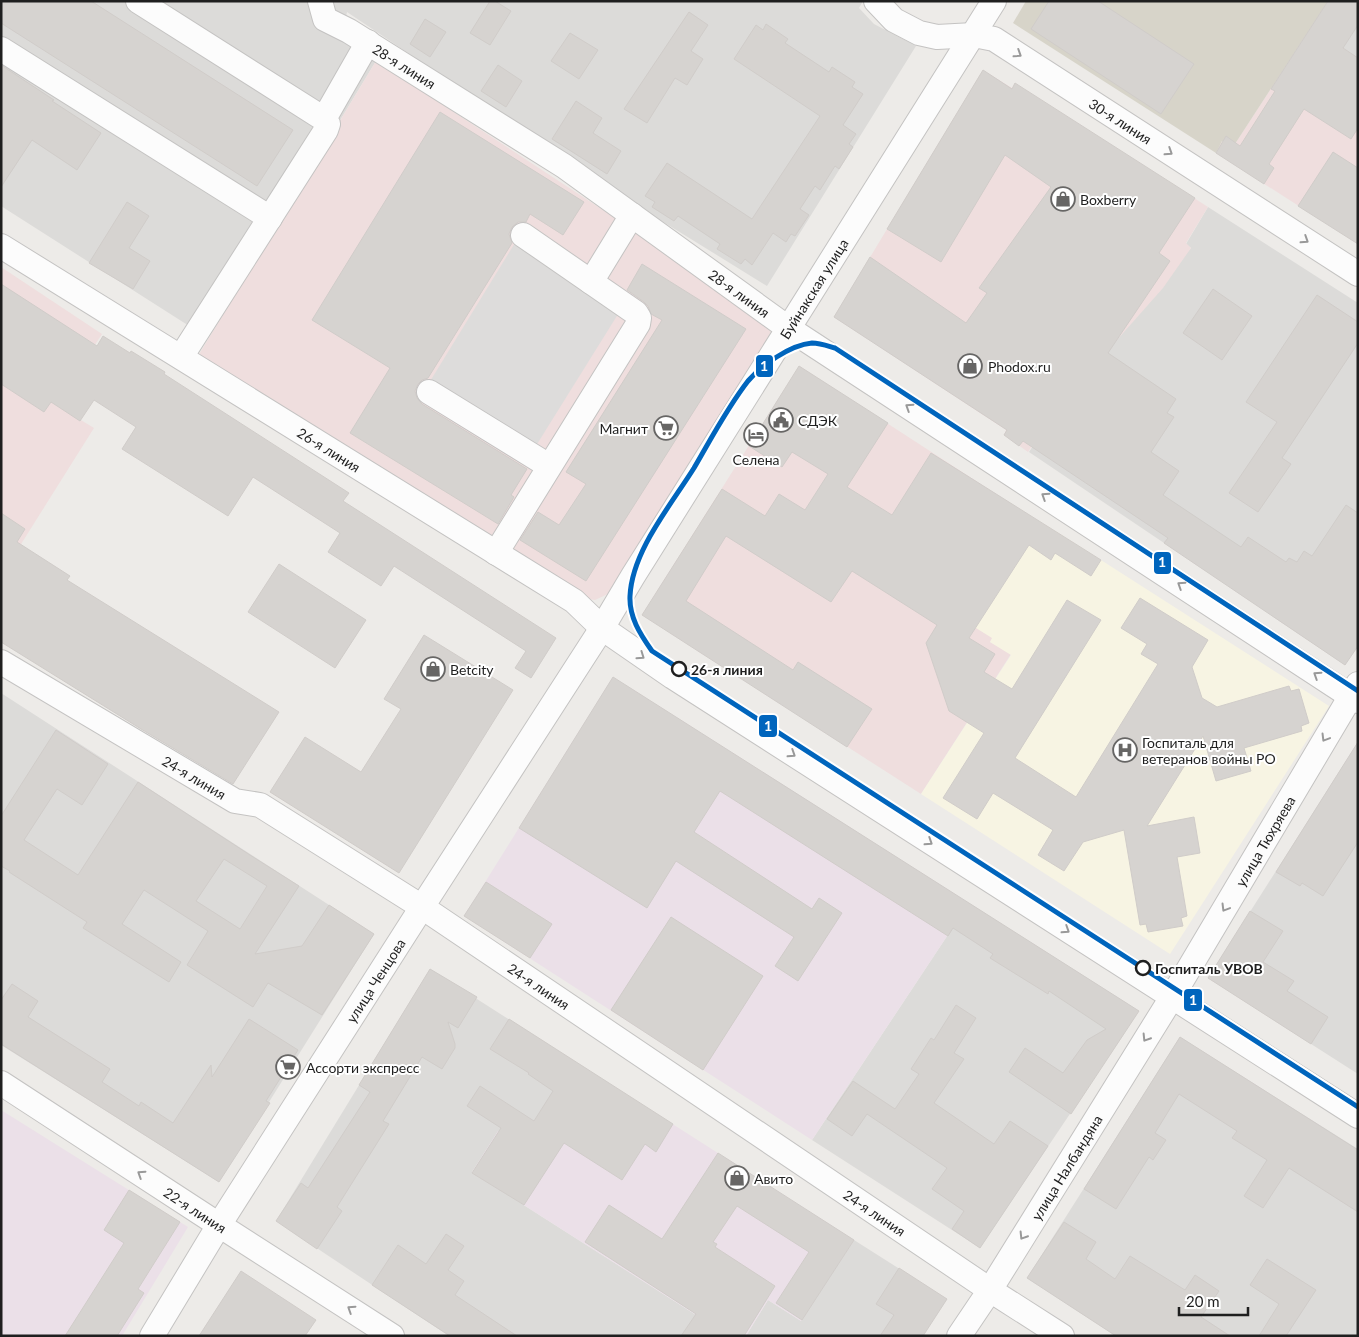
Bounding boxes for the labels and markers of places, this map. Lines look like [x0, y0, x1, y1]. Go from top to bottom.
shop icon: Boxberry [1050, 186, 1076, 212]
place label: Boxberry [1080, 191, 1137, 208]
shop icon: Phodox.ru [957, 353, 983, 379]
place label: Phodox.ru [988, 358, 1051, 375]
public building icon: СДЭК [768, 407, 794, 433]
place label: СДЭК [798, 412, 838, 429]
supermarket icon: Магнит [653, 415, 679, 441]
place label: Магнит [599, 420, 648, 437]
hotel icon: Селена [743, 422, 769, 448]
place label: Селена [732, 451, 780, 468]
shop icon: Betcity [420, 656, 446, 682]
place label: Betcity [450, 661, 494, 678]
marker: 26-я линия [671, 661, 687, 677]
place label: 26-я линия [691, 661, 763, 678]
place label: Госпиталь для ветеранов войны РО [1142, 734, 1276, 767]
hospital icon: Госпиталь для ветеранов войны РО [1112, 737, 1138, 763]
marker: Госпиталь УВОВ [1135, 960, 1151, 976]
place label: Госпиталь УВОВ [1155, 960, 1263, 977]
supermarket icon: Ассорти экспресс [275, 1054, 301, 1080]
place label: Ассорти экспресс [306, 1059, 420, 1076]
shop icon: Авито [724, 1165, 750, 1191]
place label: Авито [754, 1170, 793, 1187]

